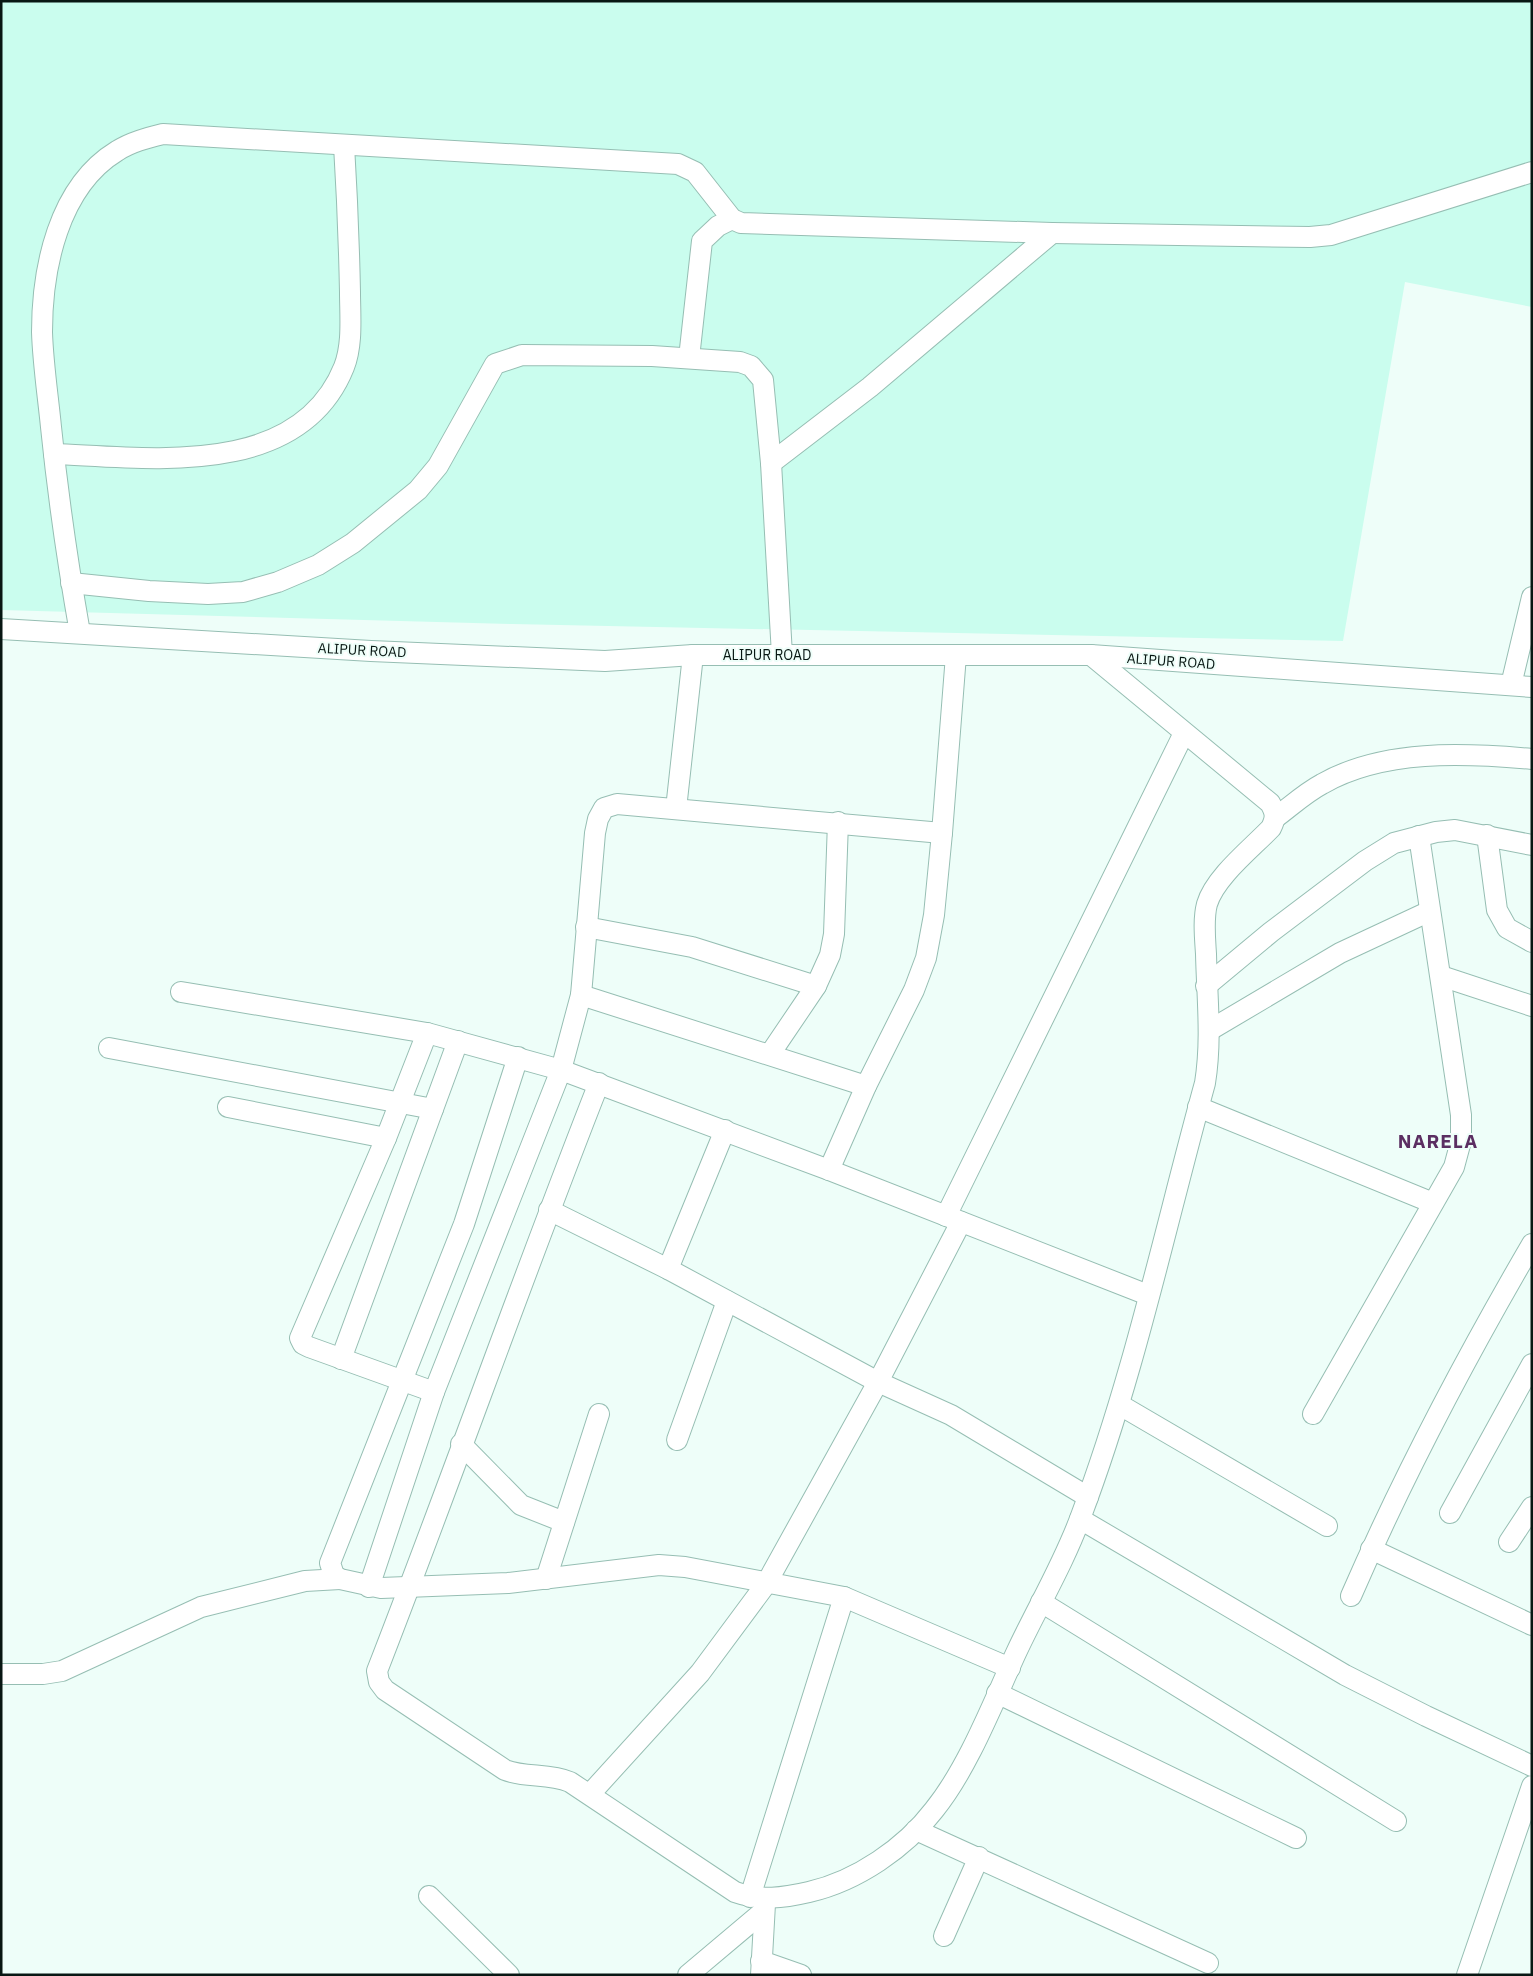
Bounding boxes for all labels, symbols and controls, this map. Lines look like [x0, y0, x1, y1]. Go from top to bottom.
street label: ALIPUR ROAD [317, 639, 407, 661]
street label: ALIPUR ROAD [723, 646, 811, 664]
street label: ALIPUR ROAD [1126, 649, 1216, 673]
district label: NARELA [1398, 1129, 1478, 1153]

